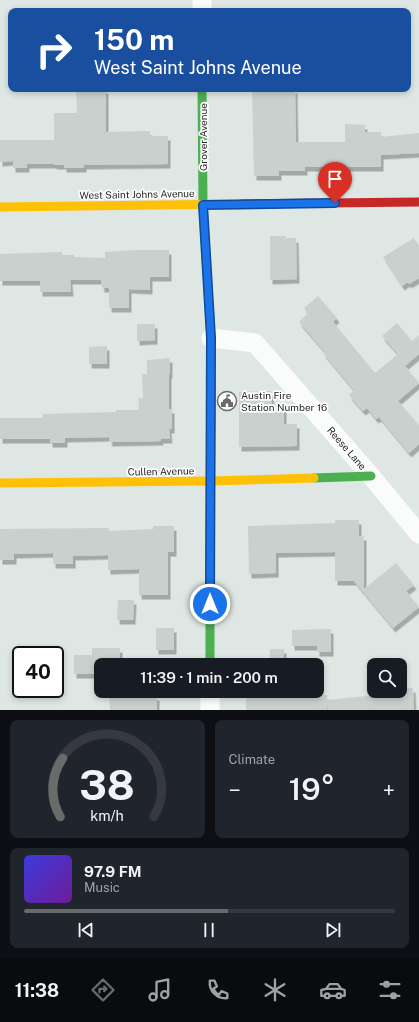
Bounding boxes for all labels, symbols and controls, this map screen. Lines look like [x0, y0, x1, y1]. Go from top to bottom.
text: 150 m [94, 23, 174, 56]
icon: right [28, 24, 80, 76]
text: West Saint Johns Avenue [94, 57, 302, 78]
street label: Grover Avenue [197, 103, 209, 171]
pin [318, 162, 352, 203]
icon: arrive [324, 168, 346, 190]
street label: West Saint Johns Avenue [79, 187, 195, 201]
place label: Austin Fire Station Number 16 [241, 389, 327, 413]
public building icon: Austin Fire Station Number 16 [216, 390, 238, 412]
street label: Reese Lane [325, 424, 369, 472]
street label: Cullen Avenue [128, 464, 195, 478]
position arrow [189, 583, 231, 625]
speed limit sign: 40 [12, 646, 64, 698]
map controls [367, 658, 407, 698]
button: search [367, 658, 407, 698]
text: 11:39 · 1 min · 200 m [140, 669, 278, 686]
text: Climate [229, 752, 275, 767]
text: 38 [80, 760, 135, 809]
text: 19° [289, 771, 335, 807]
text: − [229, 777, 241, 803]
text: + [383, 777, 395, 803]
text: km/h [90, 807, 124, 824]
text: 97.9 FM [84, 863, 142, 880]
text: Music [84, 880, 120, 895]
icon: previous [75, 919, 97, 941]
icon: pause [198, 919, 220, 941]
icon: next [322, 919, 344, 941]
icon: directions [89, 976, 117, 1004]
icon: music [146, 976, 174, 1004]
icon: phone [204, 976, 232, 1004]
icon: climate [261, 976, 289, 1004]
icon: car [319, 976, 347, 1004]
icon: filters [376, 976, 404, 1004]
text: 11:38 [15, 980, 59, 1001]

